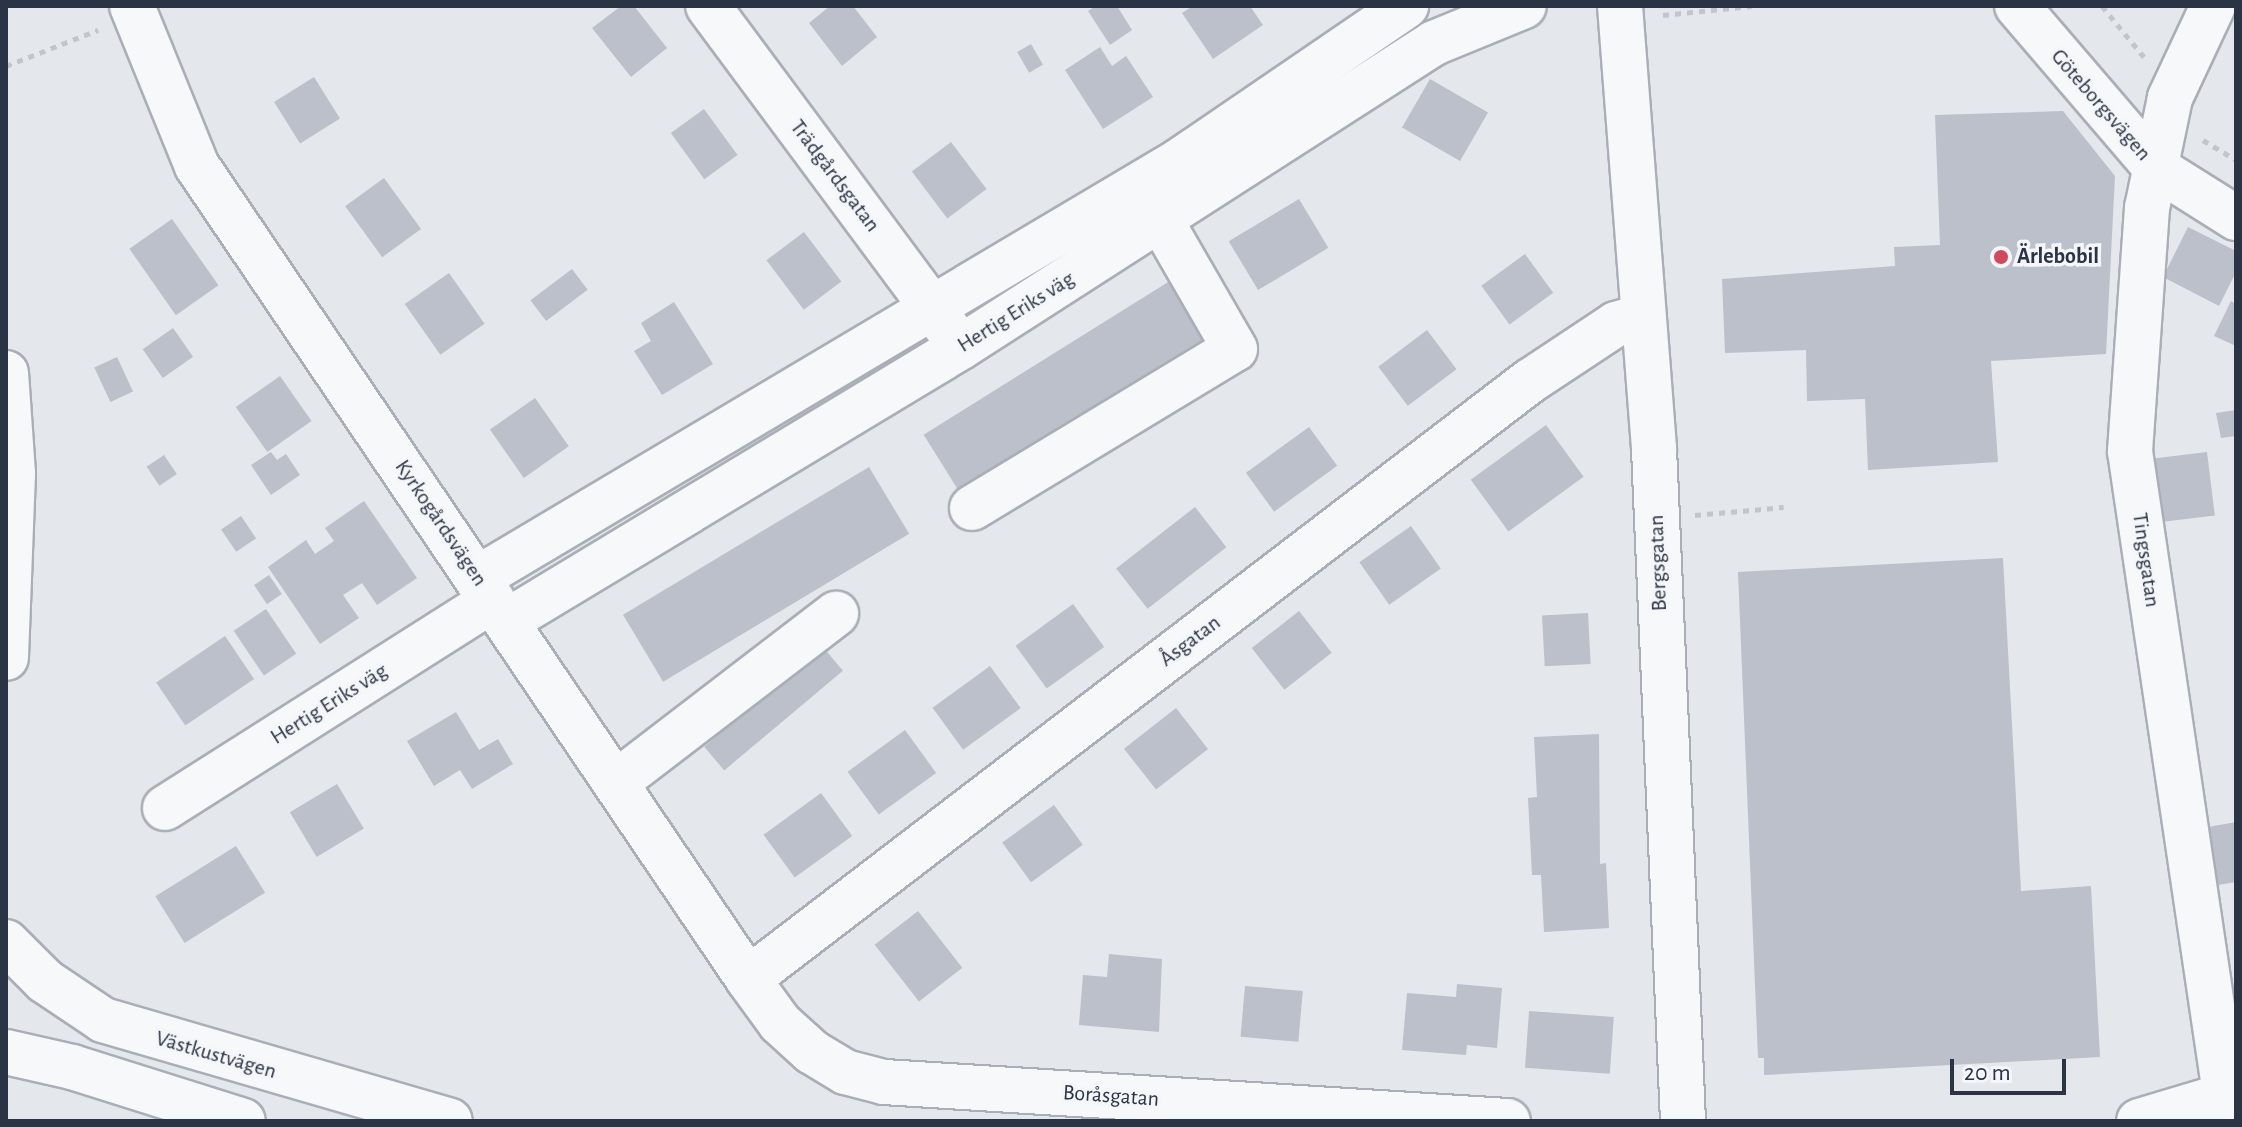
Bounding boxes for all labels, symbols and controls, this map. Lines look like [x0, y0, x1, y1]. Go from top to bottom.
street label: Göteborgsvägen [2045, 44, 2157, 166]
street label: Trädgårdsgatan [784, 115, 886, 237]
place label: Ärlebobil [2017, 244, 2099, 270]
marker: Ärlebobil [1992, 248, 2010, 266]
street label: Hertig Eriks väg [953, 266, 1079, 358]
street label: Kyrkogårdsvägen [389, 455, 493, 591]
street label: Tingsgatan [2126, 511, 2166, 609]
street label: Bergsgatan [1643, 514, 1673, 612]
street label: Åsgatan [1154, 609, 1226, 673]
street label: Hertig Eriks väg [266, 658, 392, 750]
street label: Västkustvägen [153, 1025, 279, 1085]
scale bar [1954, 1043, 2070, 1093]
text: 20 m [1964, 1061, 2011, 1085]
street label: Boråsgatan [1062, 1079, 1160, 1113]

